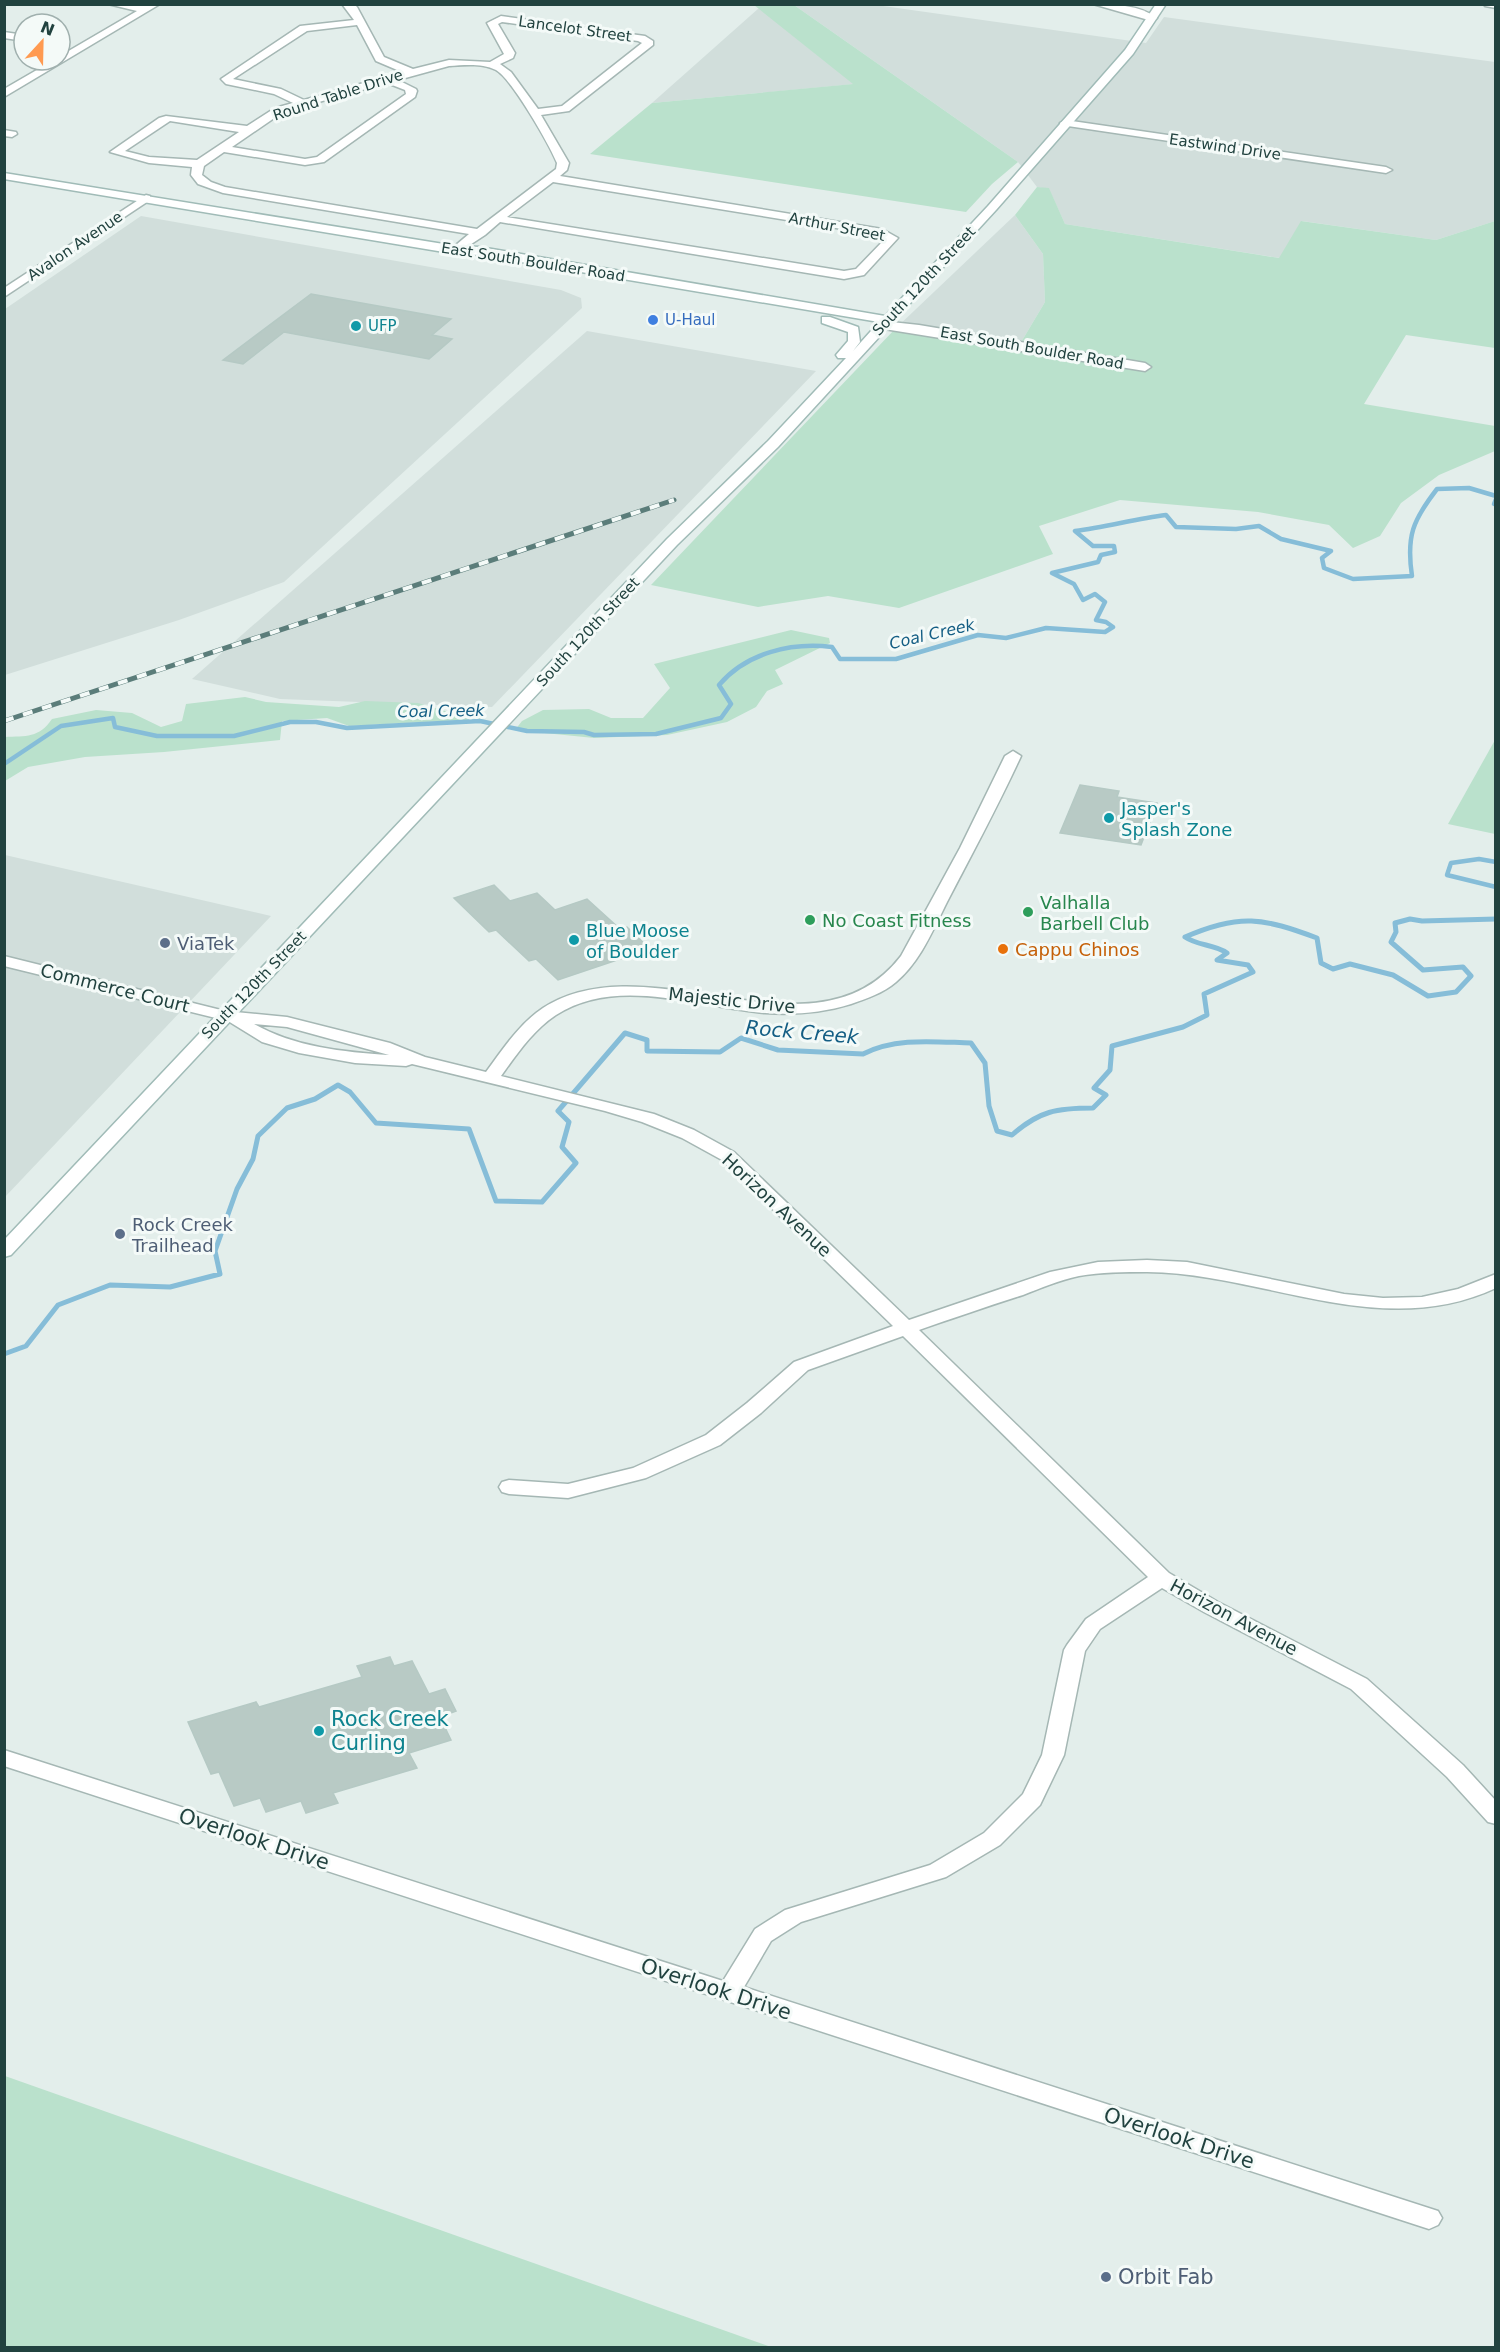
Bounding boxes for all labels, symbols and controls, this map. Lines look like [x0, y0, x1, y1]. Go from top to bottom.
north arrow [12, 12, 72, 72]
street label: Lancelot Street [517, 12, 633, 46]
text: N [38, 17, 57, 40]
street label: Round Table Drive [271, 65, 405, 125]
street label: Eastwind Drive [1168, 130, 1282, 164]
street label: Avalon Avenue [24, 208, 126, 284]
street label: Arthur Street [787, 209, 887, 245]
street label: South 120th Street [869, 223, 979, 339]
street label: East South Boulder Road [440, 239, 626, 285]
place label: U-Haul [665, 311, 716, 329]
marker: U-Haul [646, 313, 660, 327]
place label: UFP [368, 317, 397, 335]
marker: UFP [349, 319, 363, 333]
street label: East South Boulder Road [939, 323, 1125, 373]
street label: South 120th Street [533, 574, 643, 690]
water label: Coal Creek [887, 615, 977, 653]
water label: Coal Creek [397, 701, 485, 721]
place label: Jasper's Splash Zone [1120, 798, 1232, 840]
marker: Jasper's Splash Zone [1102, 811, 1116, 825]
place label: Valhalla Barbell Club [1040, 892, 1149, 934]
marker: Valhalla Barbell Club [1021, 905, 1035, 919]
place label: No Coast Fitness [822, 910, 971, 931]
marker: No Coast Fitness [803, 913, 817, 927]
place label: Blue Moose of Boulder [586, 920, 690, 962]
street label: South 120th Street [198, 927, 310, 1043]
place label: ViaTek [177, 933, 235, 954]
marker: Blue Moose of Boulder [567, 933, 581, 947]
marker: ViaTek [158, 936, 172, 950]
place label: Cappu Chinos [1015, 939, 1139, 960]
marker: Cappu Chinos [996, 942, 1010, 956]
street label: Commerce Court [38, 959, 192, 1017]
street label: Majestic Drive [667, 983, 797, 1017]
water label: Rock Creek [744, 1015, 861, 1049]
street label: Horizon Avenue [718, 1149, 836, 1261]
place label: Rock Creek Trailhead [131, 1214, 233, 1256]
marker: Rock Creek Trailhead [113, 1227, 127, 1241]
street label: Horizon Avenue [1167, 1575, 1301, 1659]
place label: Rock Creek Curling [331, 1707, 450, 1755]
marker: Rock Creek Curling [312, 1724, 326, 1738]
street label: Overlook Drive [176, 1803, 332, 1875]
street label: Overlook Drive [638, 1953, 794, 2025]
street label: Overlook Drive [1101, 2102, 1257, 2174]
place label: Orbit Fab [1118, 2265, 1214, 2289]
marker: Orbit Fab [1099, 2270, 1113, 2284]

